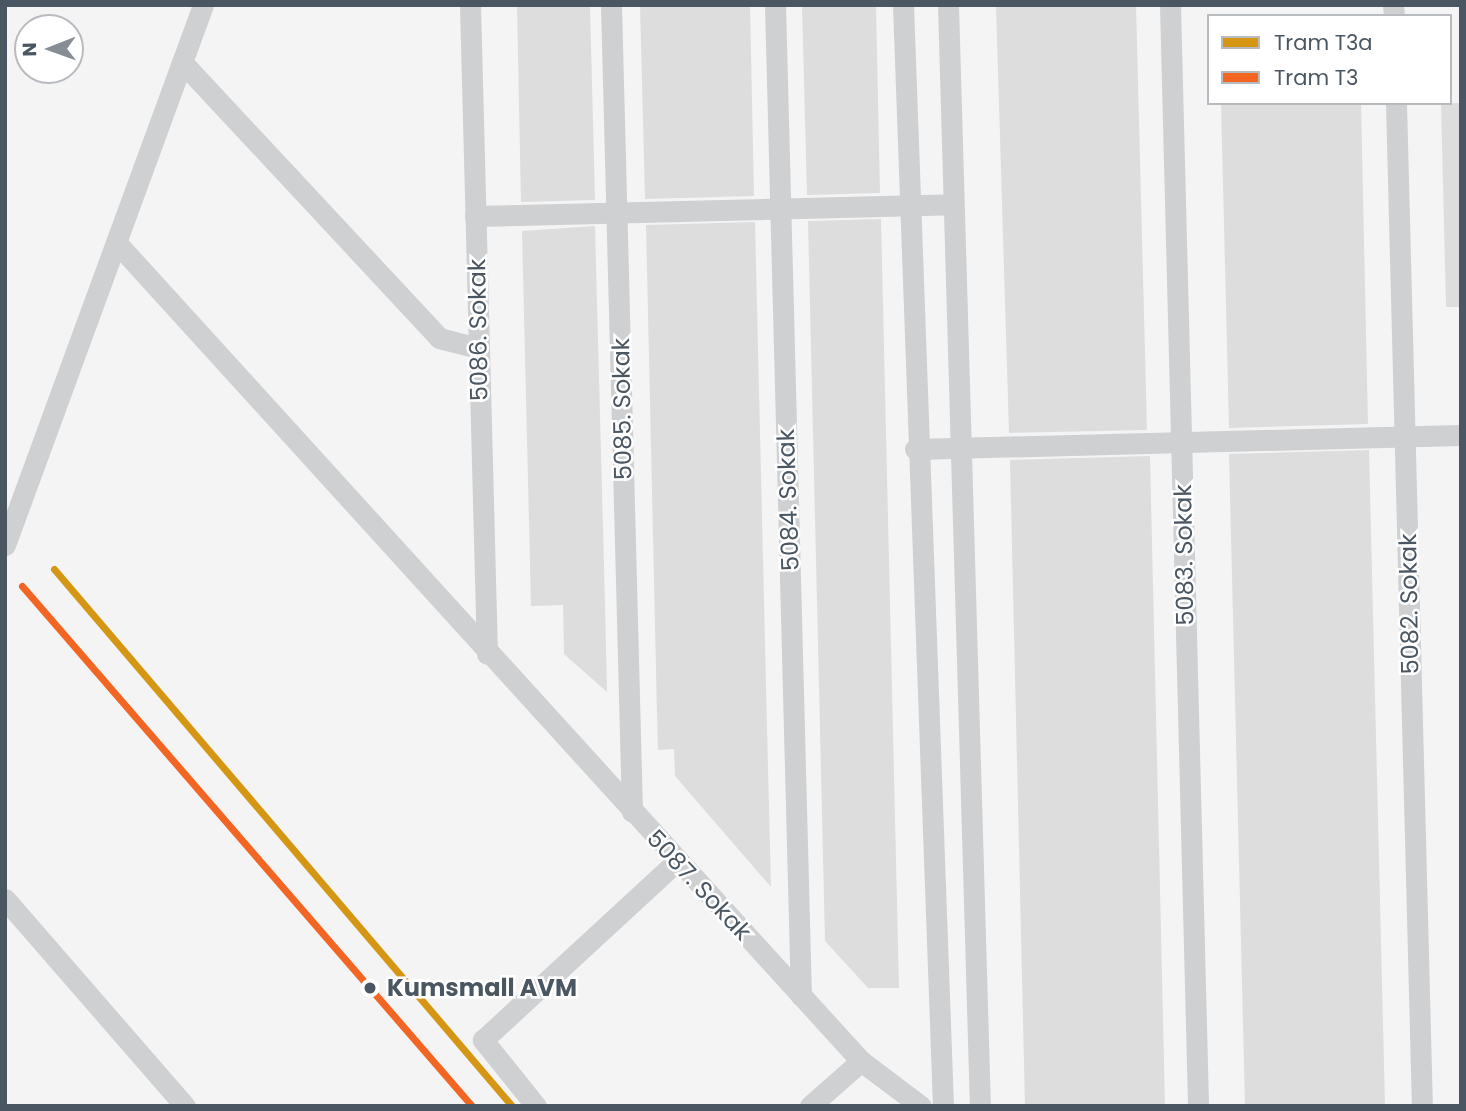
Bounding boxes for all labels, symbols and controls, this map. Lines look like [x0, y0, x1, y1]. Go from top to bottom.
north arrow [14, 14, 84, 84]
legend [1207, 14, 1452, 105]
text: Tram T3a [1274, 28, 1373, 57]
text: N [16, 42, 43, 57]
text: Tram T3 [1274, 63, 1358, 92]
street label: 5086. Sokak [462, 259, 494, 401]
street label: 5085. Sokak [606, 338, 638, 480]
street label: 5084. Sokak [771, 428, 805, 572]
street label: 5083. Sokak [1168, 484, 1200, 626]
street label: 5082. Sokak [1393, 533, 1425, 675]
street label: 5087. Sokak [641, 824, 757, 946]
place label: Kumsmall AVM [387, 974, 577, 1002]
marker: Kumsmall AVM [359, 977, 381, 999]

